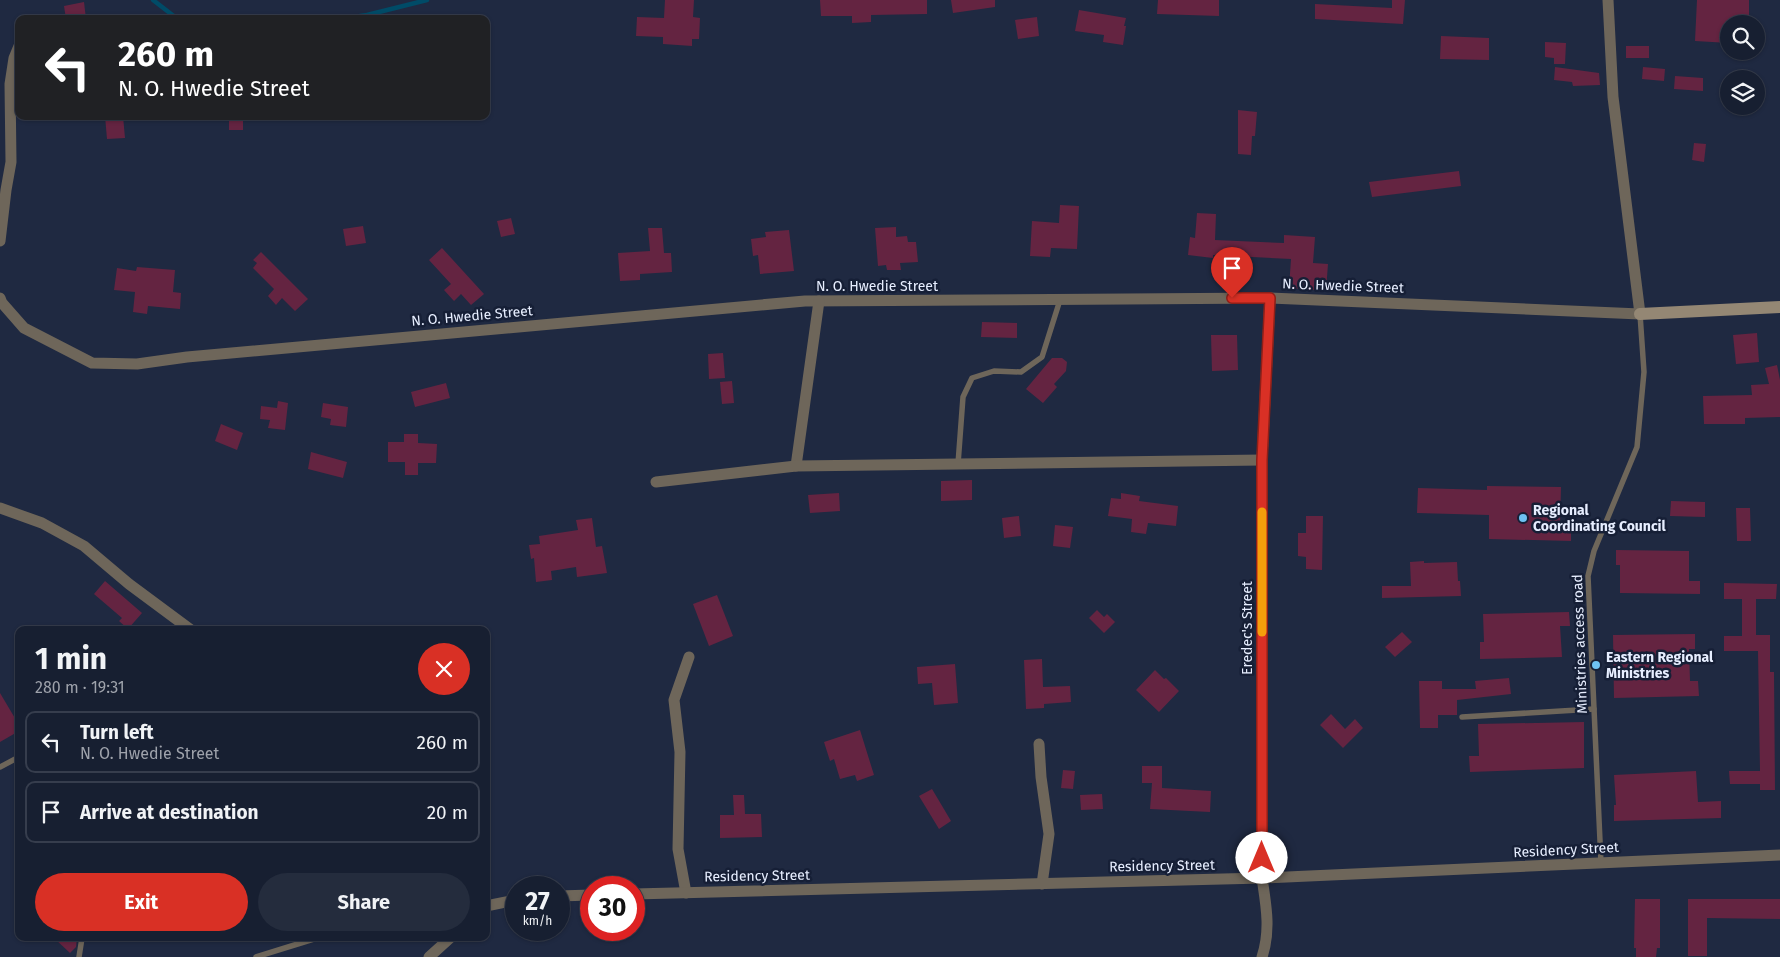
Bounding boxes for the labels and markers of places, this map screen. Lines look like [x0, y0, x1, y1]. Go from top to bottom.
pin [1211, 247, 1253, 298]
place label: Regional Coordinating Council [1533, 502, 1667, 535]
marker: Regional Coordinating Council [1517, 512, 1529, 524]
place label: Eastern Regional Ministries [1606, 649, 1714, 682]
marker: Eastern Regional Ministries [1590, 659, 1602, 671]

